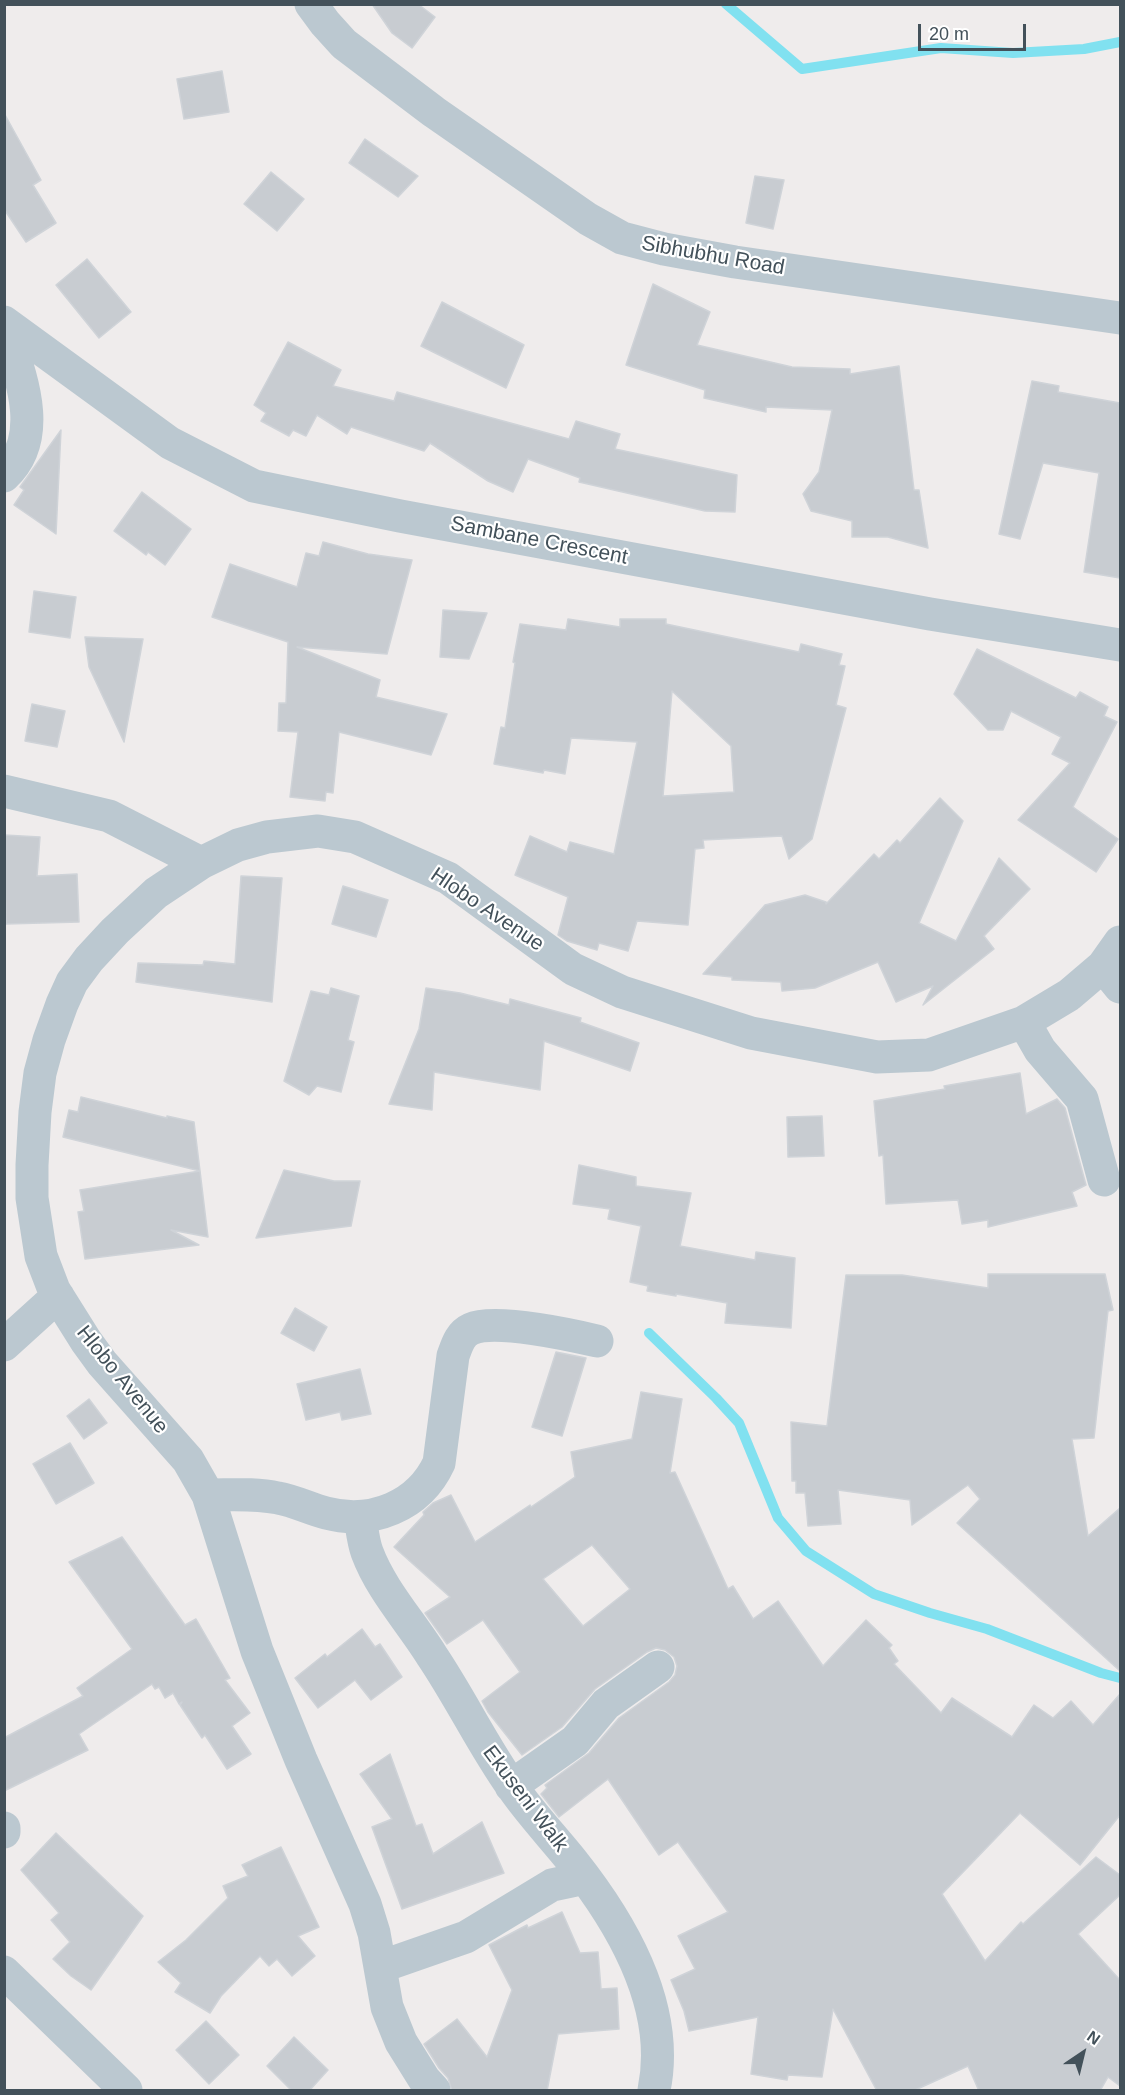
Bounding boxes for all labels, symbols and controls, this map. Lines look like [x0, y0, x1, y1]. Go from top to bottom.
scale bar [921, 12, 1029, 50]
text: 20 m [929, 24, 969, 44]
street label: Sibhubhu Road [640, 231, 786, 281]
street label: Sambane Crescent [448, 511, 630, 571]
street label: Hlobo Avenue [425, 863, 549, 957]
street label: Hlobo Avenue [71, 1321, 173, 1439]
street label: Ekuseni Walk [477, 1741, 573, 1857]
north arrow [1053, 2023, 1113, 2083]
text: N [1084, 2028, 1103, 2048]

